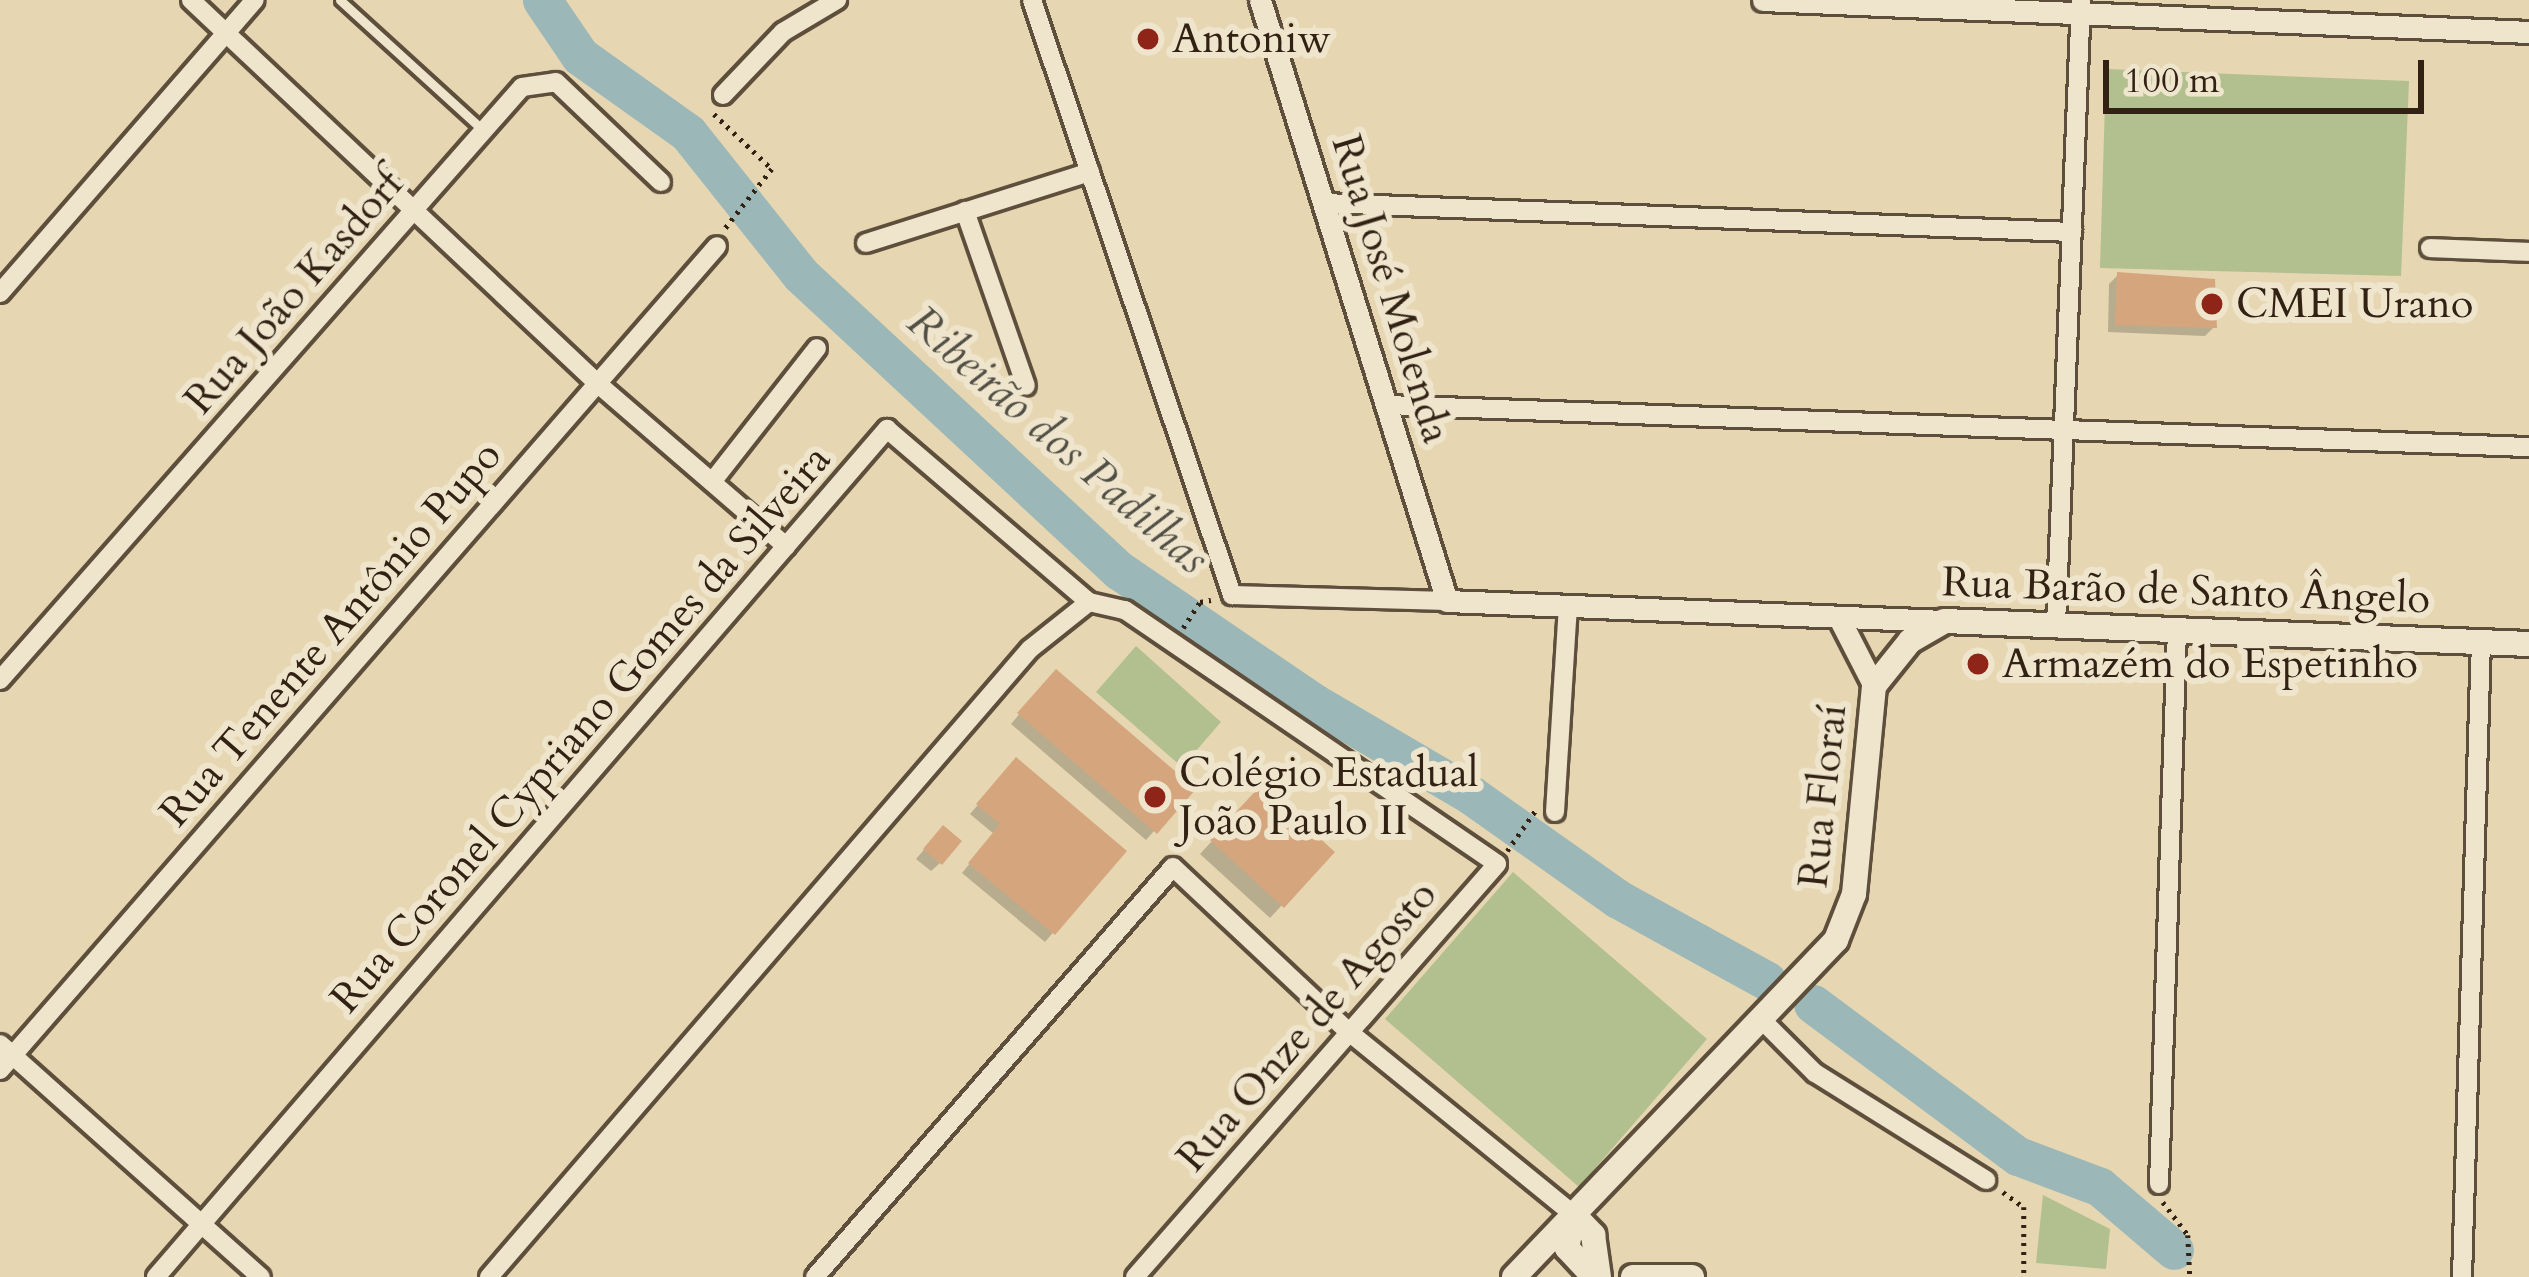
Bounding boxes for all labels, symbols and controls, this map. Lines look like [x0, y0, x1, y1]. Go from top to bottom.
place label: Antoniw [1172, 14, 1331, 64]
marker: Antoniw [1135, 26, 1161, 52]
scale bar [2109, 36, 2430, 110]
text: 100 m [2124, 56, 2219, 105]
street label: Rua José Molenda [1320, 129, 1462, 449]
street label: Rua João Kasdorf [174, 159, 414, 425]
place label: CMEI Urano [2236, 279, 2474, 329]
marker: CMEI Urano [2199, 291, 2225, 317]
water label: Ribeirão dos Padilhas [896, 295, 1220, 585]
street label: Rua Tenente Antônio Pupo [150, 431, 512, 837]
street label: Rua Coronel Cypriano Gomes da Silveira [321, 435, 841, 1023]
street label: Rua Barão de Santo Ângelo [1941, 557, 2431, 625]
place label: Armazém do Espetinho [2002, 639, 2418, 689]
marker: Armazém do Espetinho [1965, 651, 1991, 677]
street label: Rua Floraí [1788, 702, 1858, 890]
place label: Colégio Estadual João Paulo II [1179, 748, 1479, 846]
marker: Colégio Estadual João Paulo II [1142, 784, 1168, 810]
street label: Rua Onze de Agosto [1167, 870, 1447, 1182]

